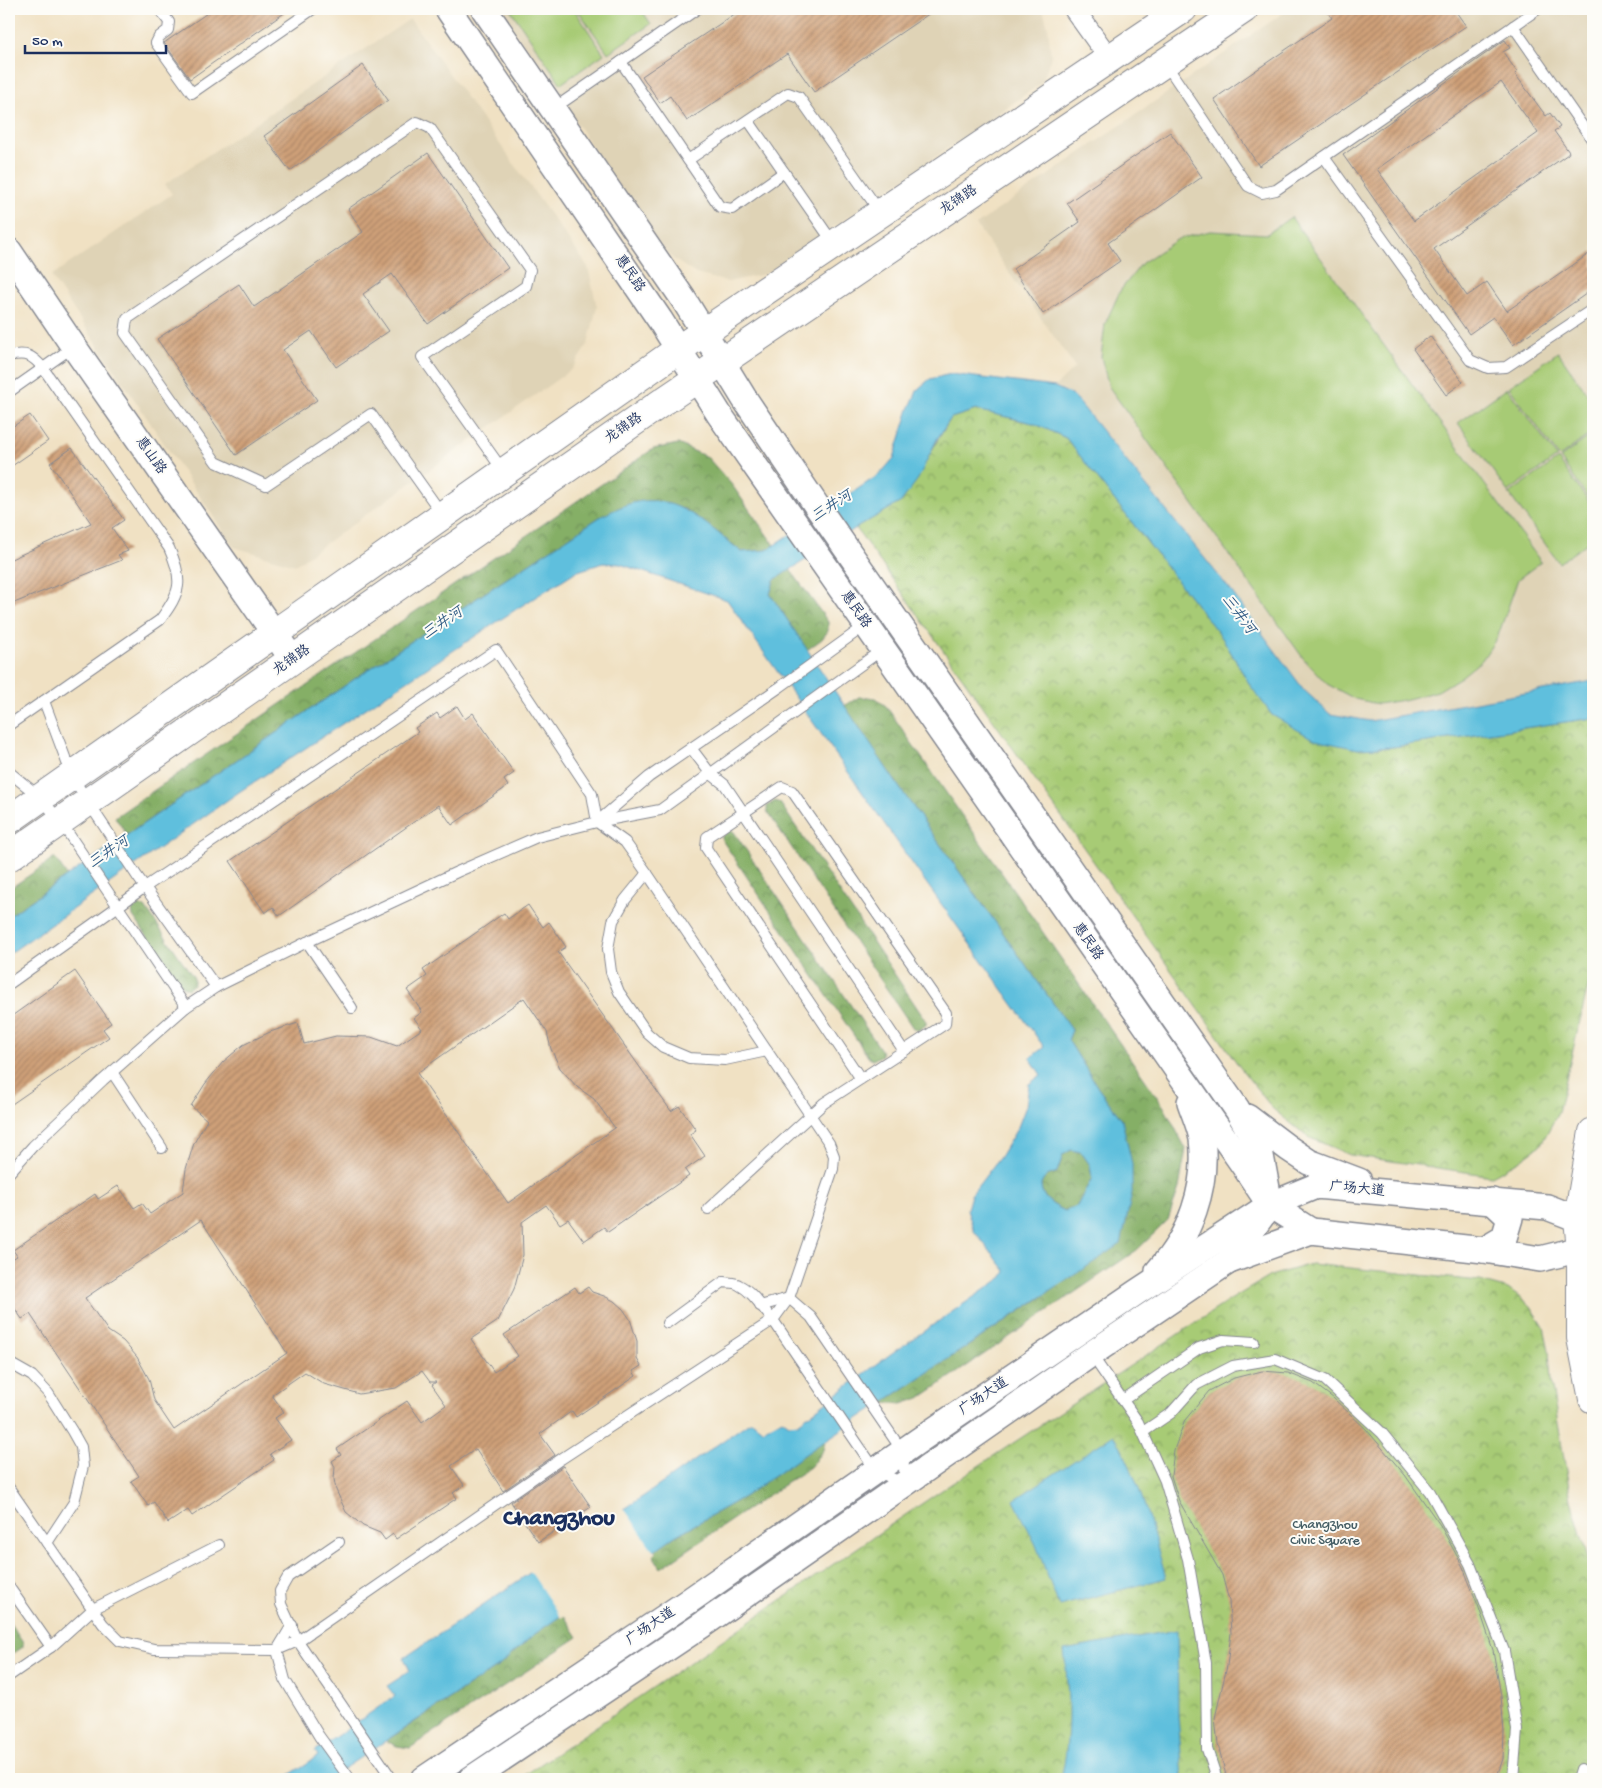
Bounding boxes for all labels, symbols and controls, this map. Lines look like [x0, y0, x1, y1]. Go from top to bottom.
scale bar [25, 22, 166, 54]
text: 50 m [32, 33, 63, 51]
street label: 龙锦路 [936, 181, 981, 220]
street label: 惠民路 [610, 251, 649, 296]
street label: 龙锦路 [601, 409, 646, 448]
street label: 惠山路 [131, 433, 170, 478]
water label: 三井河 [808, 485, 858, 527]
street label: 惠民路 [836, 587, 875, 632]
water label: 三井河 [1217, 591, 1261, 641]
water label: 三井河 [419, 601, 469, 644]
street label: 龙锦路 [269, 641, 314, 680]
water label: 三井河 [85, 830, 135, 873]
street label: 惠民路 [1068, 919, 1107, 964]
street label: 广场大道 [1328, 1178, 1386, 1201]
street label: 广场大道 [955, 1373, 1012, 1420]
district label: Changzhou [503, 1505, 615, 1534]
park label: Changzhou Civic Square [1290, 1517, 1360, 1550]
street label: 广场大道 [622, 1603, 679, 1650]

